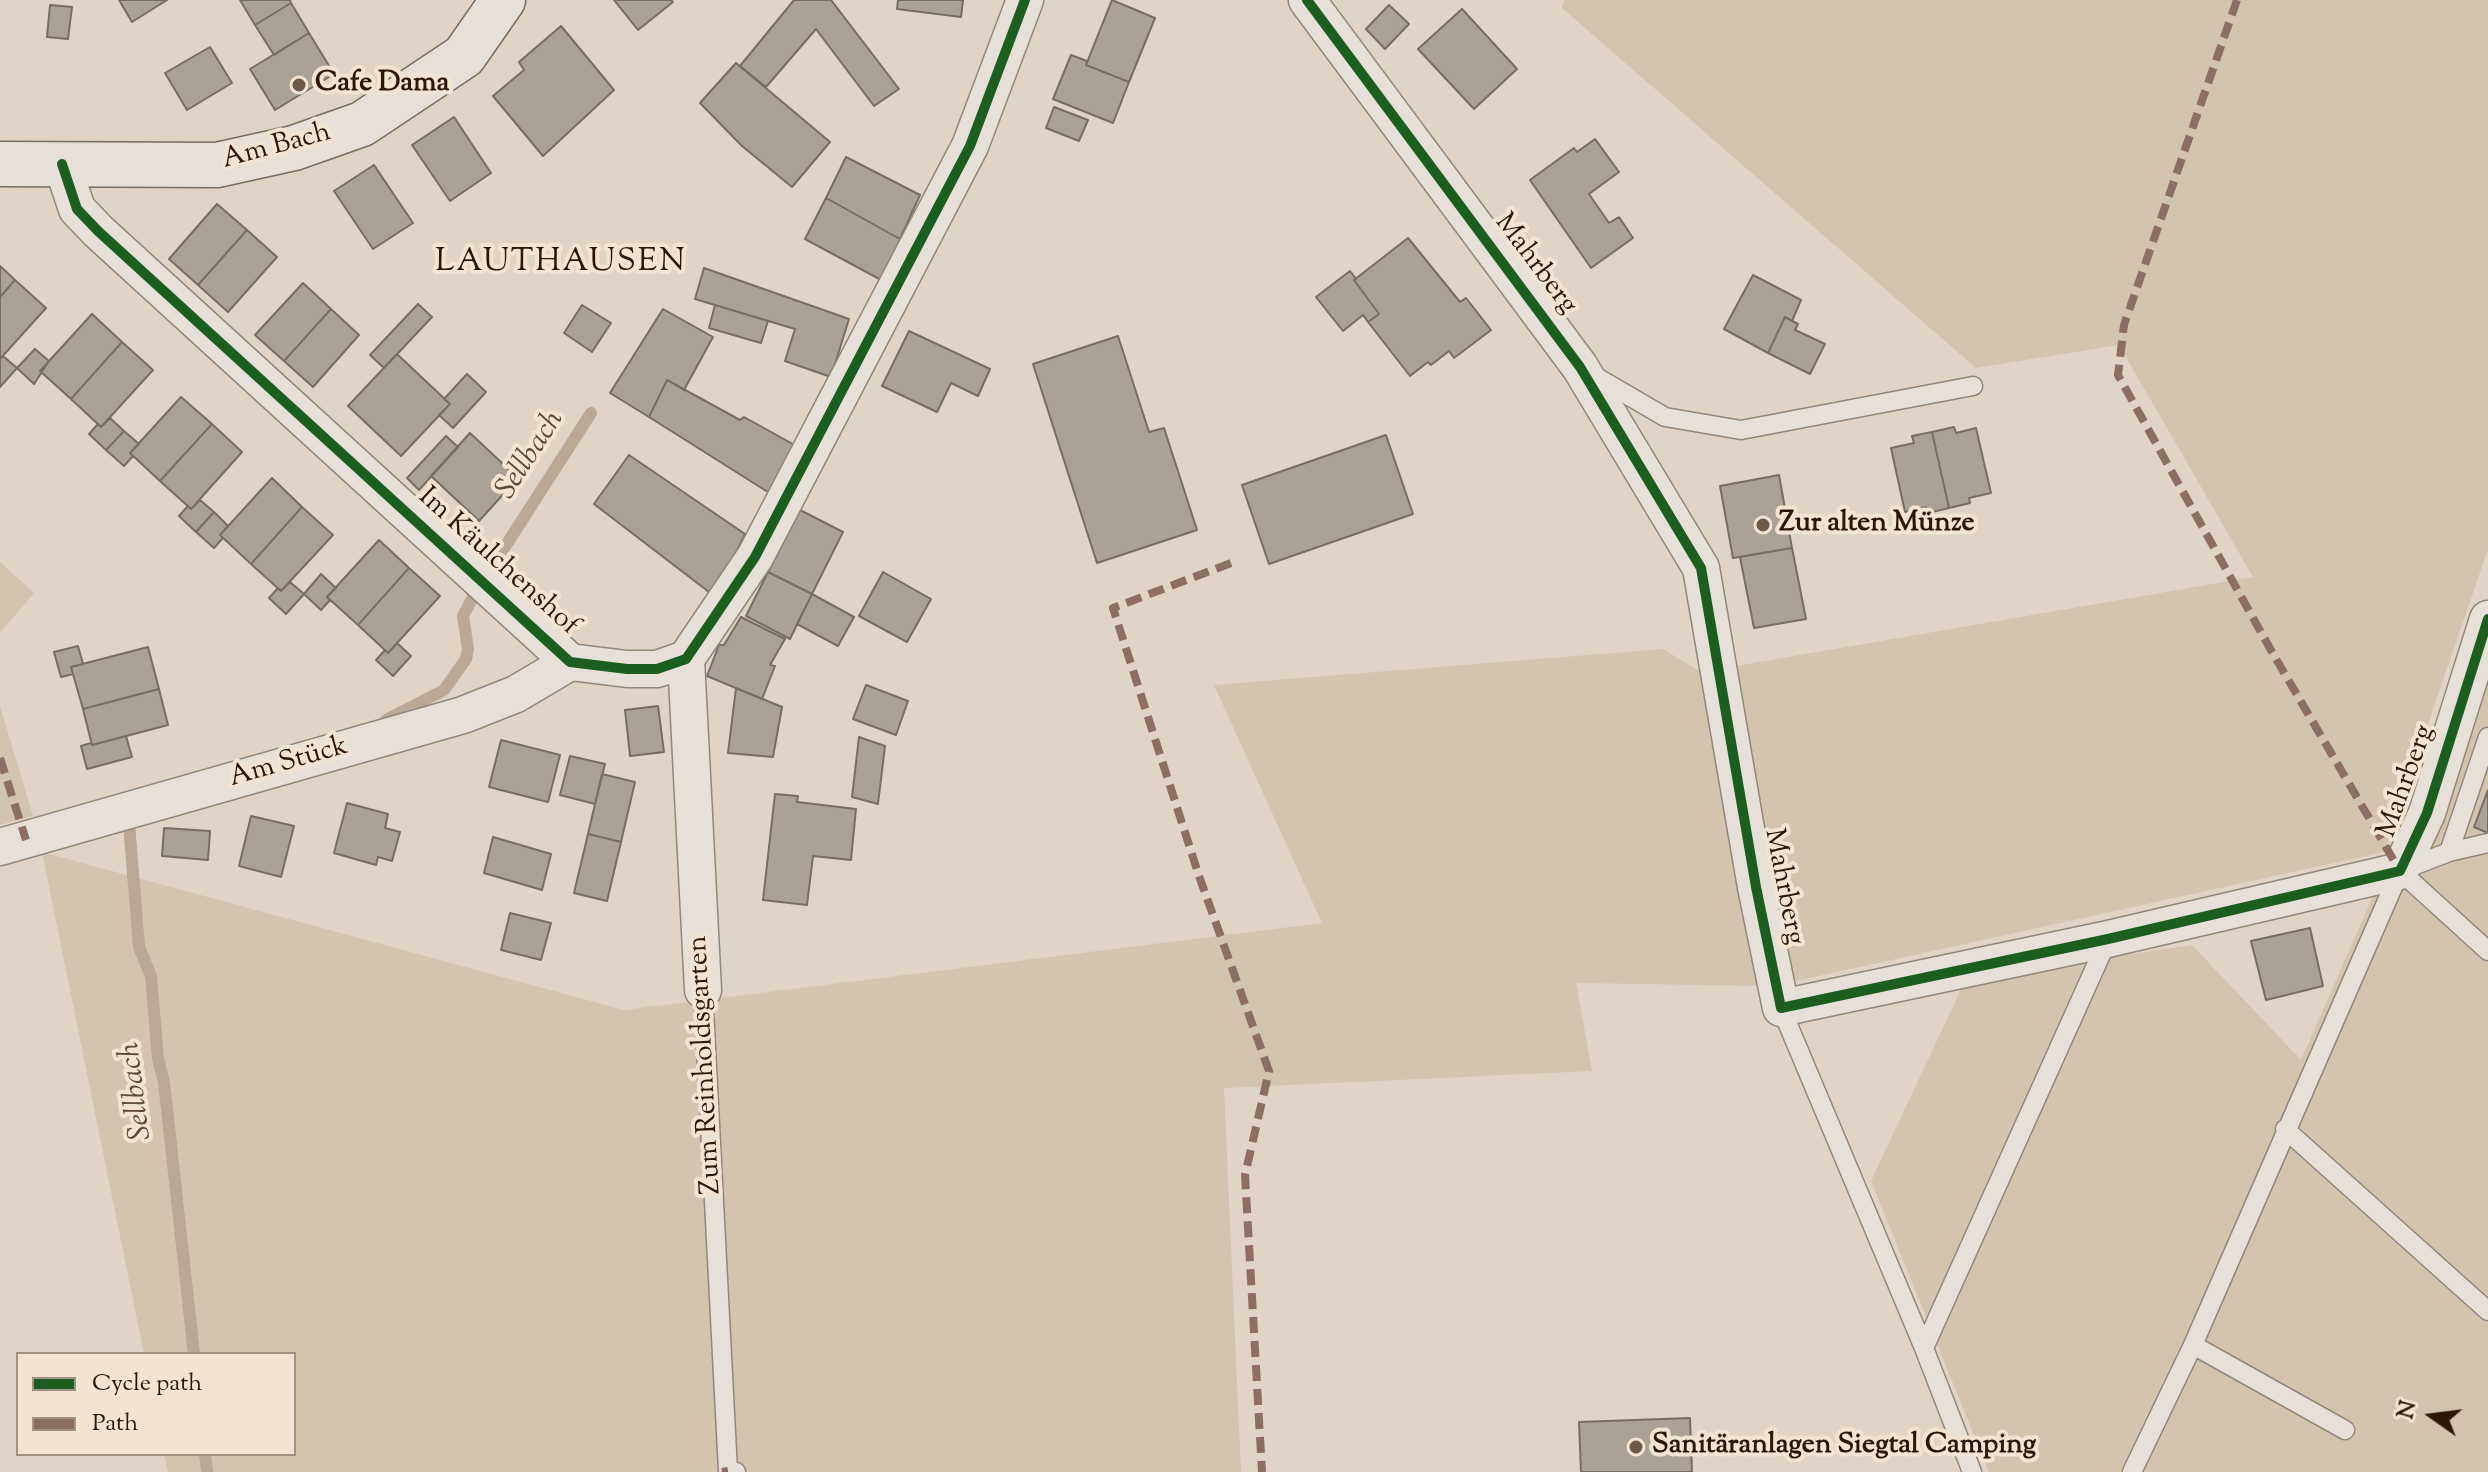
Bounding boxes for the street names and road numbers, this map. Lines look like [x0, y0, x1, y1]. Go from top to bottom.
street label: Am Bach [219, 117, 335, 179]
street label: Mahrberg [1485, 208, 1583, 322]
street label: Im Käulchenshof [410, 482, 584, 644]
street label: Mahrberg [2372, 721, 2444, 843]
street label: Am Stück [226, 731, 352, 797]
street label: Mahrberg [1754, 826, 1810, 948]
street label: Zum Reinholdsgarten [683, 935, 731, 1195]

